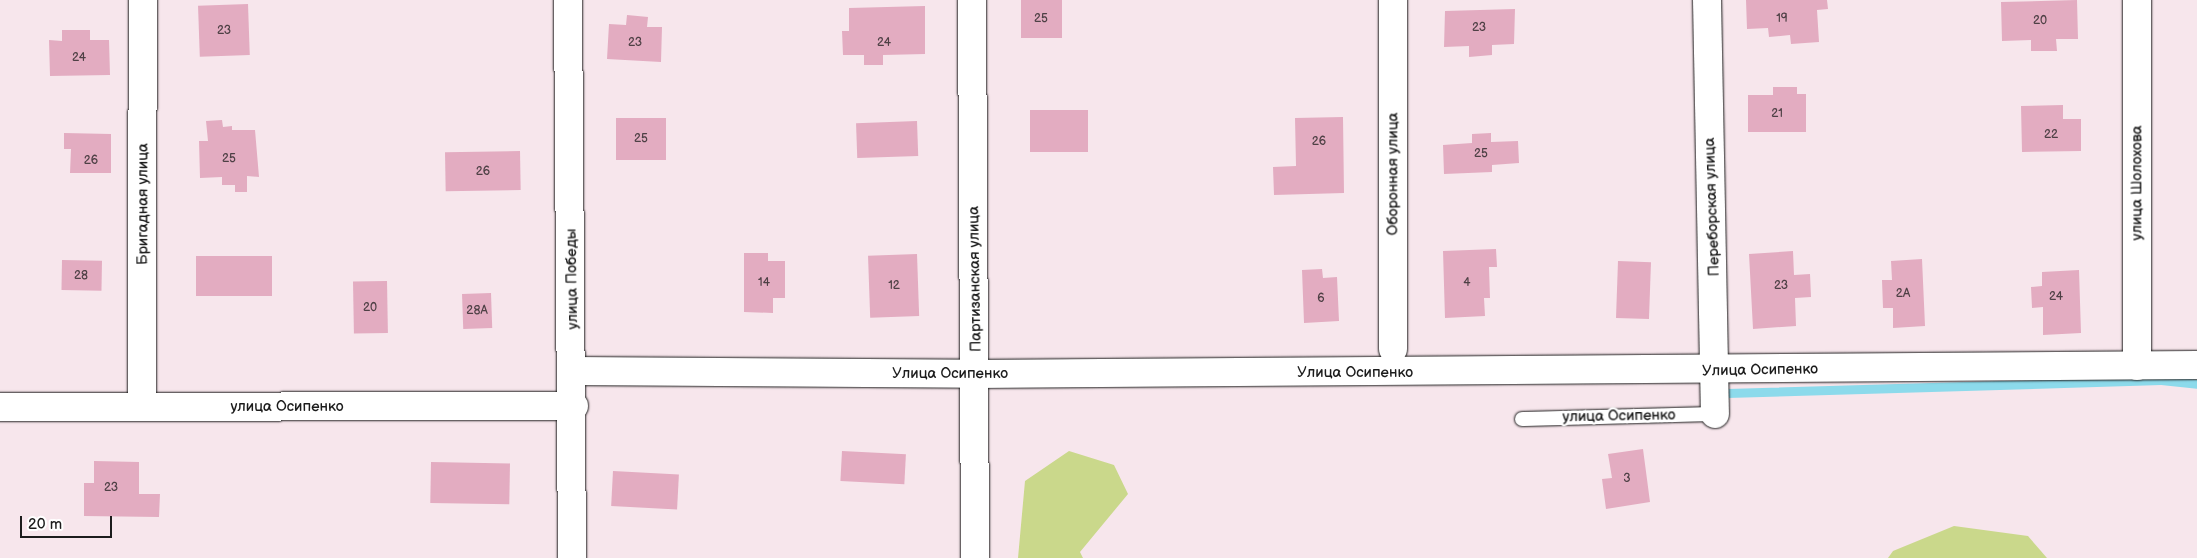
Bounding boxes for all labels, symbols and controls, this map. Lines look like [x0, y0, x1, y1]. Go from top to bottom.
house number: 25 [1034, 12, 1048, 26]
house number: 19 [1776, 12, 1788, 26]
house number: 20 [2033, 14, 2047, 28]
house number: 23 [1472, 21, 1486, 35]
house number: 23 [217, 24, 231, 38]
house number: 23 [628, 36, 642, 50]
house number: 24 [877, 36, 891, 50]
house number: 24 [72, 51, 86, 65]
house number: 21 [1771, 107, 1783, 121]
street label: Оборонная улица [1384, 113, 1402, 235]
street label: улица Шолохова [2128, 125, 2146, 241]
house number: 22 [2044, 128, 2058, 142]
house number: 25 [634, 132, 648, 146]
house number: 26 [1312, 135, 1326, 149]
street label: Переборская улица [1701, 137, 1723, 277]
street label: Бригадная улица [134, 143, 152, 265]
house number: 25 [1474, 147, 1488, 161]
house number: 25 [222, 152, 236, 166]
house number: 26 [84, 154, 98, 168]
house number: 26 [476, 165, 490, 179]
street label: Партизанская улица [965, 206, 985, 352]
street label: улица Победы [562, 228, 582, 330]
house number: 28 [74, 269, 88, 283]
house number: 14 [758, 276, 770, 290]
house number: 4 [1463, 276, 1471, 290]
house number: 12 [888, 279, 900, 293]
house number: 23 [1774, 279, 1788, 293]
house number: 2А [1896, 287, 1910, 301]
house number: 24 [2049, 290, 2063, 304]
house number: 6 [1317, 292, 1325, 306]
house number: 20 [363, 301, 377, 315]
house number: 28А [466, 304, 488, 318]
street label: Улица Осипенко [1702, 360, 1818, 380]
street label: Улица Осипенко [1297, 364, 1413, 382]
street label: Улица Осипенко [892, 365, 1008, 383]
street label: улица Осипенко [230, 398, 344, 416]
street label: улица Осипенко [1562, 406, 1676, 426]
house number: 3 [1623, 472, 1631, 486]
house number: 23 [104, 481, 118, 495]
scale bar [22, 506, 115, 538]
text: 20 m [28, 515, 62, 534]

